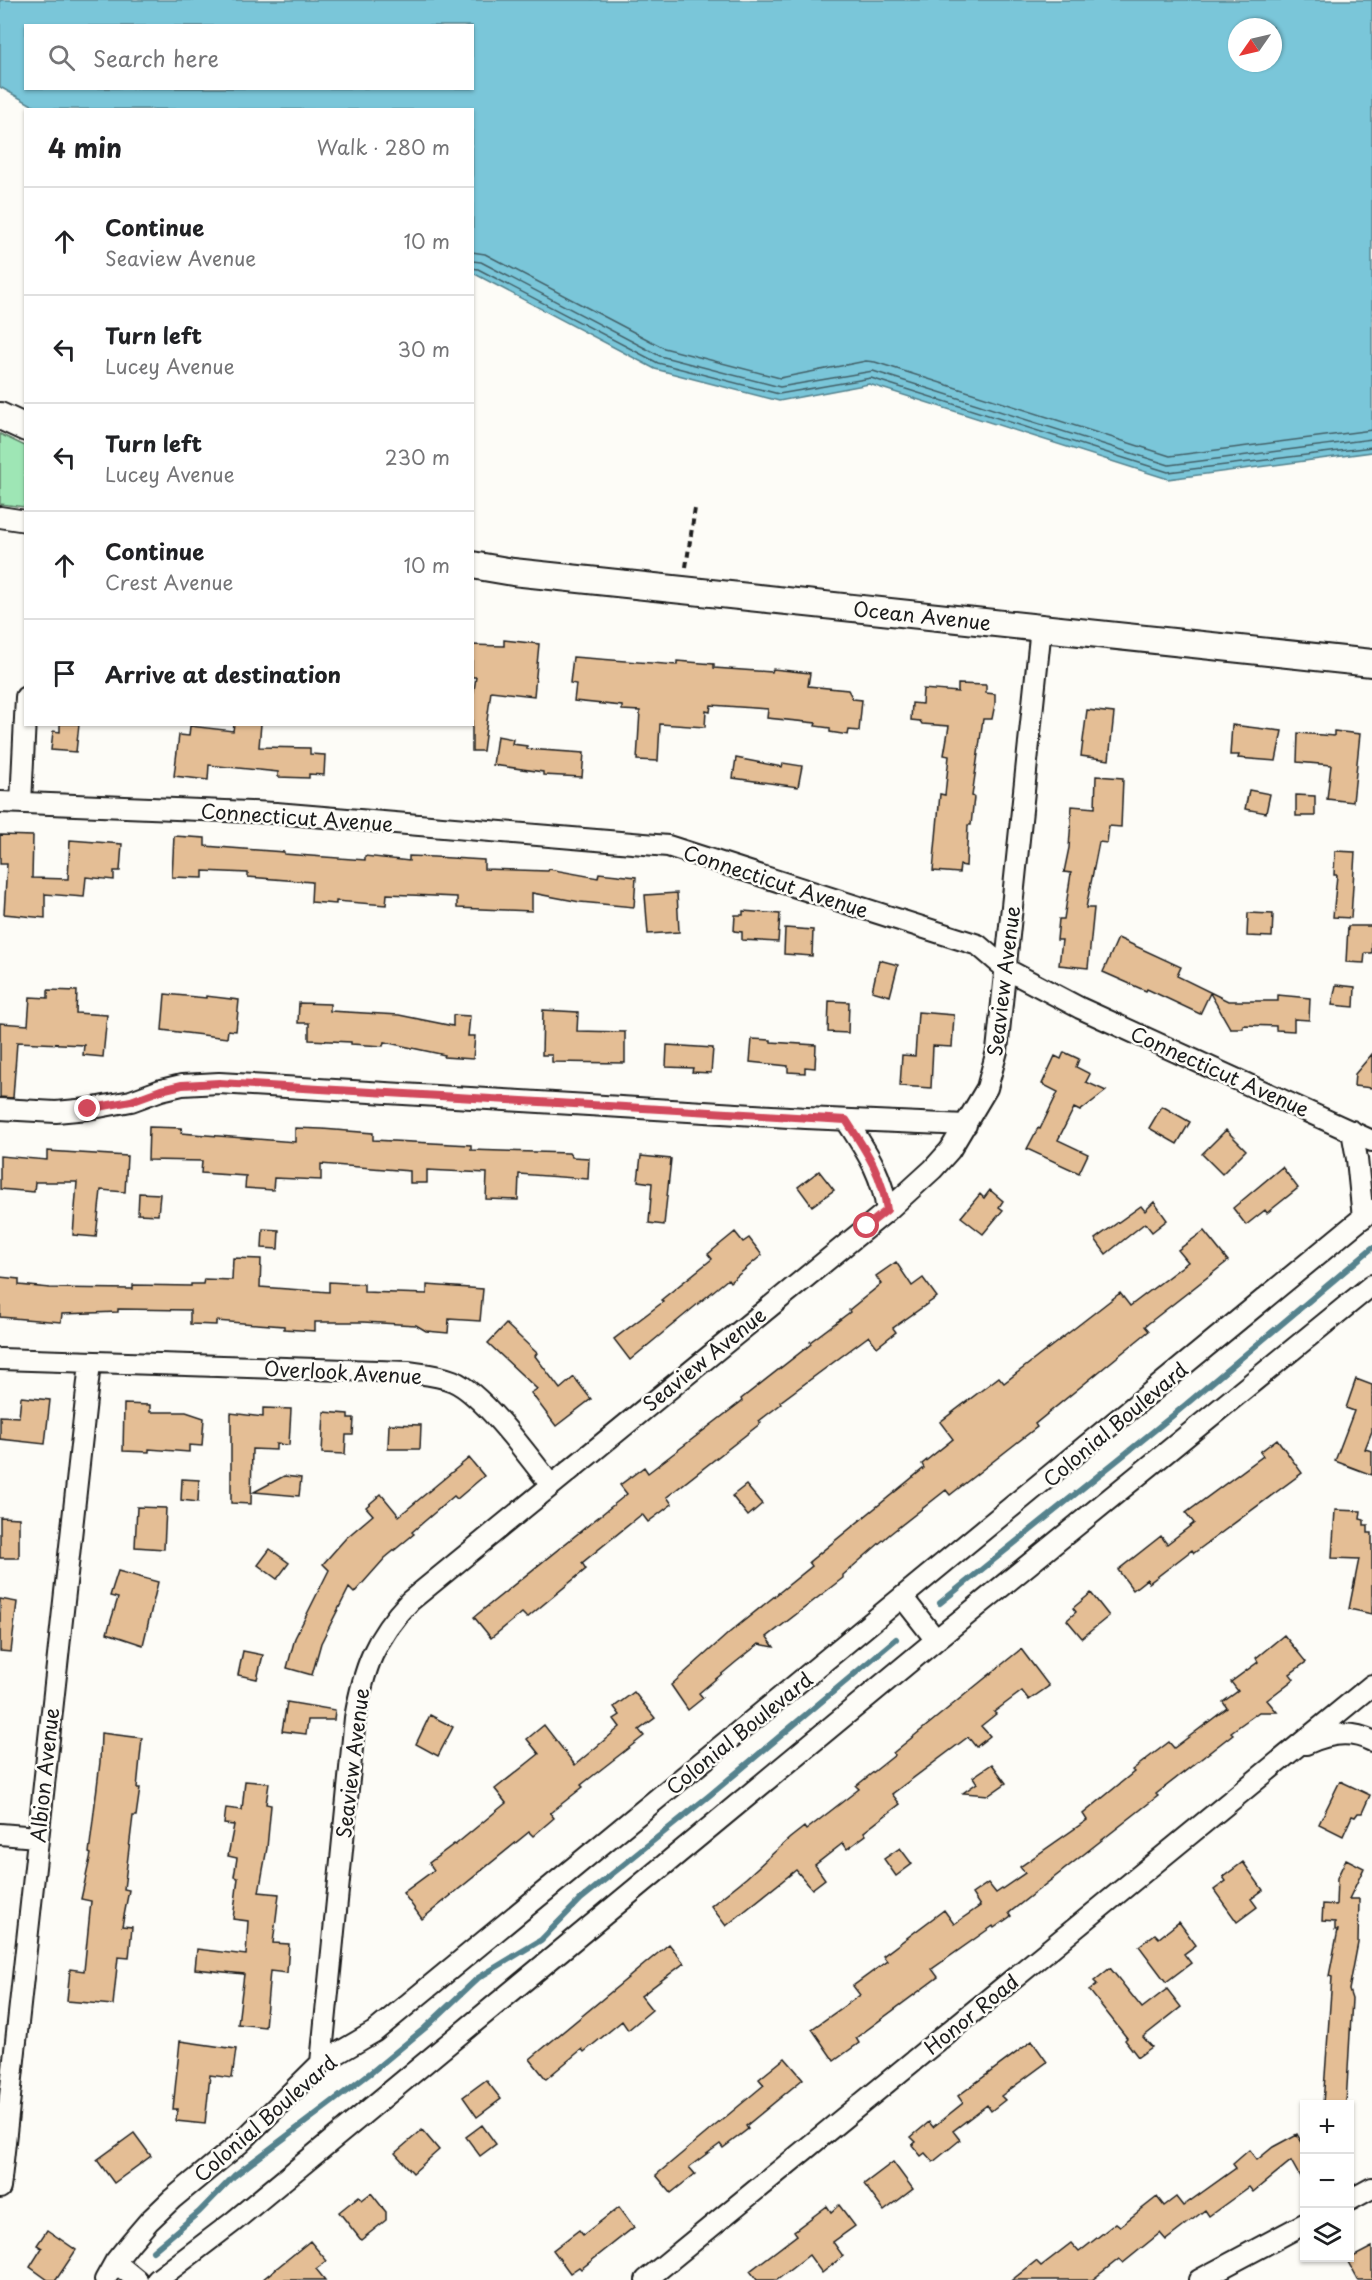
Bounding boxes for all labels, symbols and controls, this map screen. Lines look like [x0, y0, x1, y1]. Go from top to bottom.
north arrow [1228, 18, 1282, 72]
search box [24, 24, 474, 90]
icon: search [45, 41, 78, 74]
text: Search here [93, 41, 219, 74]
text: 4 min [48, 128, 122, 167]
text: Walk · 280 m [317, 132, 450, 162]
text: Continue [105, 210, 204, 243]
icon: ahead [48, 225, 81, 258]
text: 10 m [403, 226, 450, 256]
text: Seaview Avenue [105, 243, 256, 273]
text: Turn left [105, 318, 202, 351]
icon: left [48, 333, 81, 366]
text: 30 m [397, 334, 450, 364]
text: Lucey Avenue [105, 351, 235, 381]
text: Turn left [105, 426, 202, 459]
icon: left [48, 441, 81, 474]
text: 230 m [385, 442, 450, 472]
text: Lucey Avenue [105, 459, 235, 489]
text: Continue [105, 534, 204, 567]
icon: ahead [48, 549, 81, 582]
text: 10 m [403, 550, 450, 580]
text: Crest Avenue [105, 567, 233, 597]
street label: Ocean Avenue [852, 593, 993, 638]
icon: arrive [48, 657, 81, 690]
text: Arrive at destination [105, 657, 341, 690]
street label: Connecticut Avenue [200, 795, 394, 839]
street label: Connecticut Avenue [680, 837, 872, 925]
street label: Seaview Avenue [979, 904, 1027, 1058]
street label: Connecticut Avenue [1126, 1018, 1314, 1124]
route end [74, 1095, 100, 1121]
route start [853, 1212, 879, 1238]
street label: Seaview Avenue [636, 1300, 772, 1418]
street label: Overlook Avenue [263, 1353, 423, 1391]
street label: Colonial Boulevard [1036, 1354, 1194, 1494]
street label: Colonial Boulevard [659, 1664, 819, 1802]
street label: Seaview Avenue [328, 1686, 376, 1840]
street label: Albion Avenue [22, 1706, 66, 1844]
street label: Honor Road [917, 1967, 1025, 2061]
street label: Colonial Boulevard [187, 2047, 343, 2189]
map controls [1300, 2100, 1354, 2262]
button: + [1300, 2100, 1354, 2154]
button: − [1300, 2154, 1354, 2208]
button: layers [1300, 2208, 1354, 2262]

